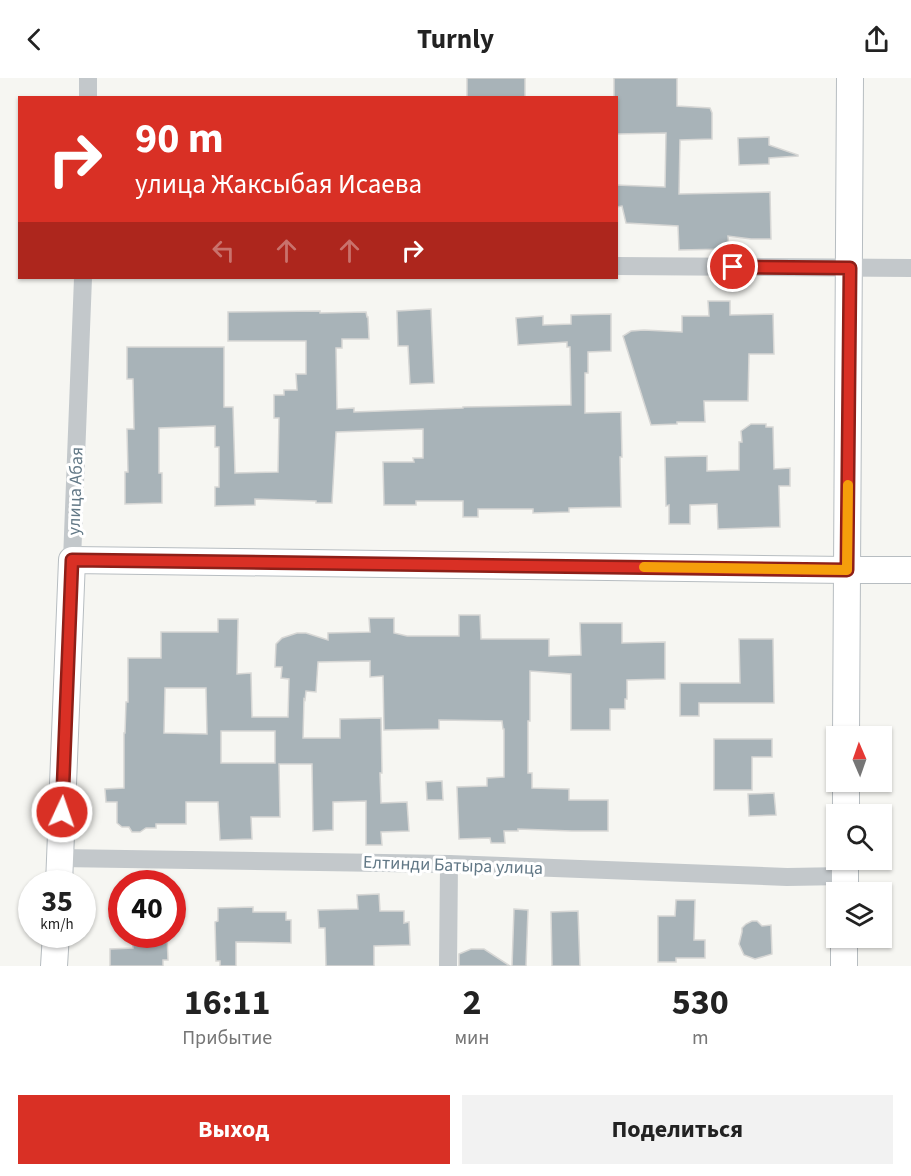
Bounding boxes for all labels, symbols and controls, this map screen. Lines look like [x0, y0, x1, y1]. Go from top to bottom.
text: Turnly [417, 20, 494, 59]
icon: back [18, 23, 51, 56]
icon: share [860, 23, 893, 56]
text: 90 m [135, 109, 224, 169]
icon: right [36, 120, 114, 198]
text: улица Жаксыбая Исаева [135, 165, 422, 204]
icon: left [207, 234, 240, 267]
icon: ahead [270, 234, 303, 267]
icon: ahead [333, 234, 366, 267]
icon: right [396, 234, 429, 267]
pin [707, 241, 758, 292]
icon: arrive [716, 250, 749, 283]
street label: улица Абая [61, 446, 90, 536]
north arrow [826, 726, 892, 792]
map controls [826, 726, 892, 948]
position arrow [30, 780, 94, 844]
button: search [826, 804, 892, 870]
street label: Елтинди Батыра улица [362, 850, 543, 881]
speed limit sign: 40 [108, 870, 186, 948]
text: 35 [41, 880, 73, 923]
button: layers [826, 882, 892, 948]
text: km/h [40, 914, 74, 935]
text: 16:11 [184, 977, 271, 1028]
text: 2 [463, 977, 482, 1028]
text: 530 [672, 977, 729, 1028]
text: Прибытие [182, 1024, 272, 1052]
text: мин [454, 1024, 490, 1052]
text: m [692, 1024, 709, 1052]
button: Выход [18, 1095, 450, 1164]
button: Поделиться [462, 1095, 893, 1164]

